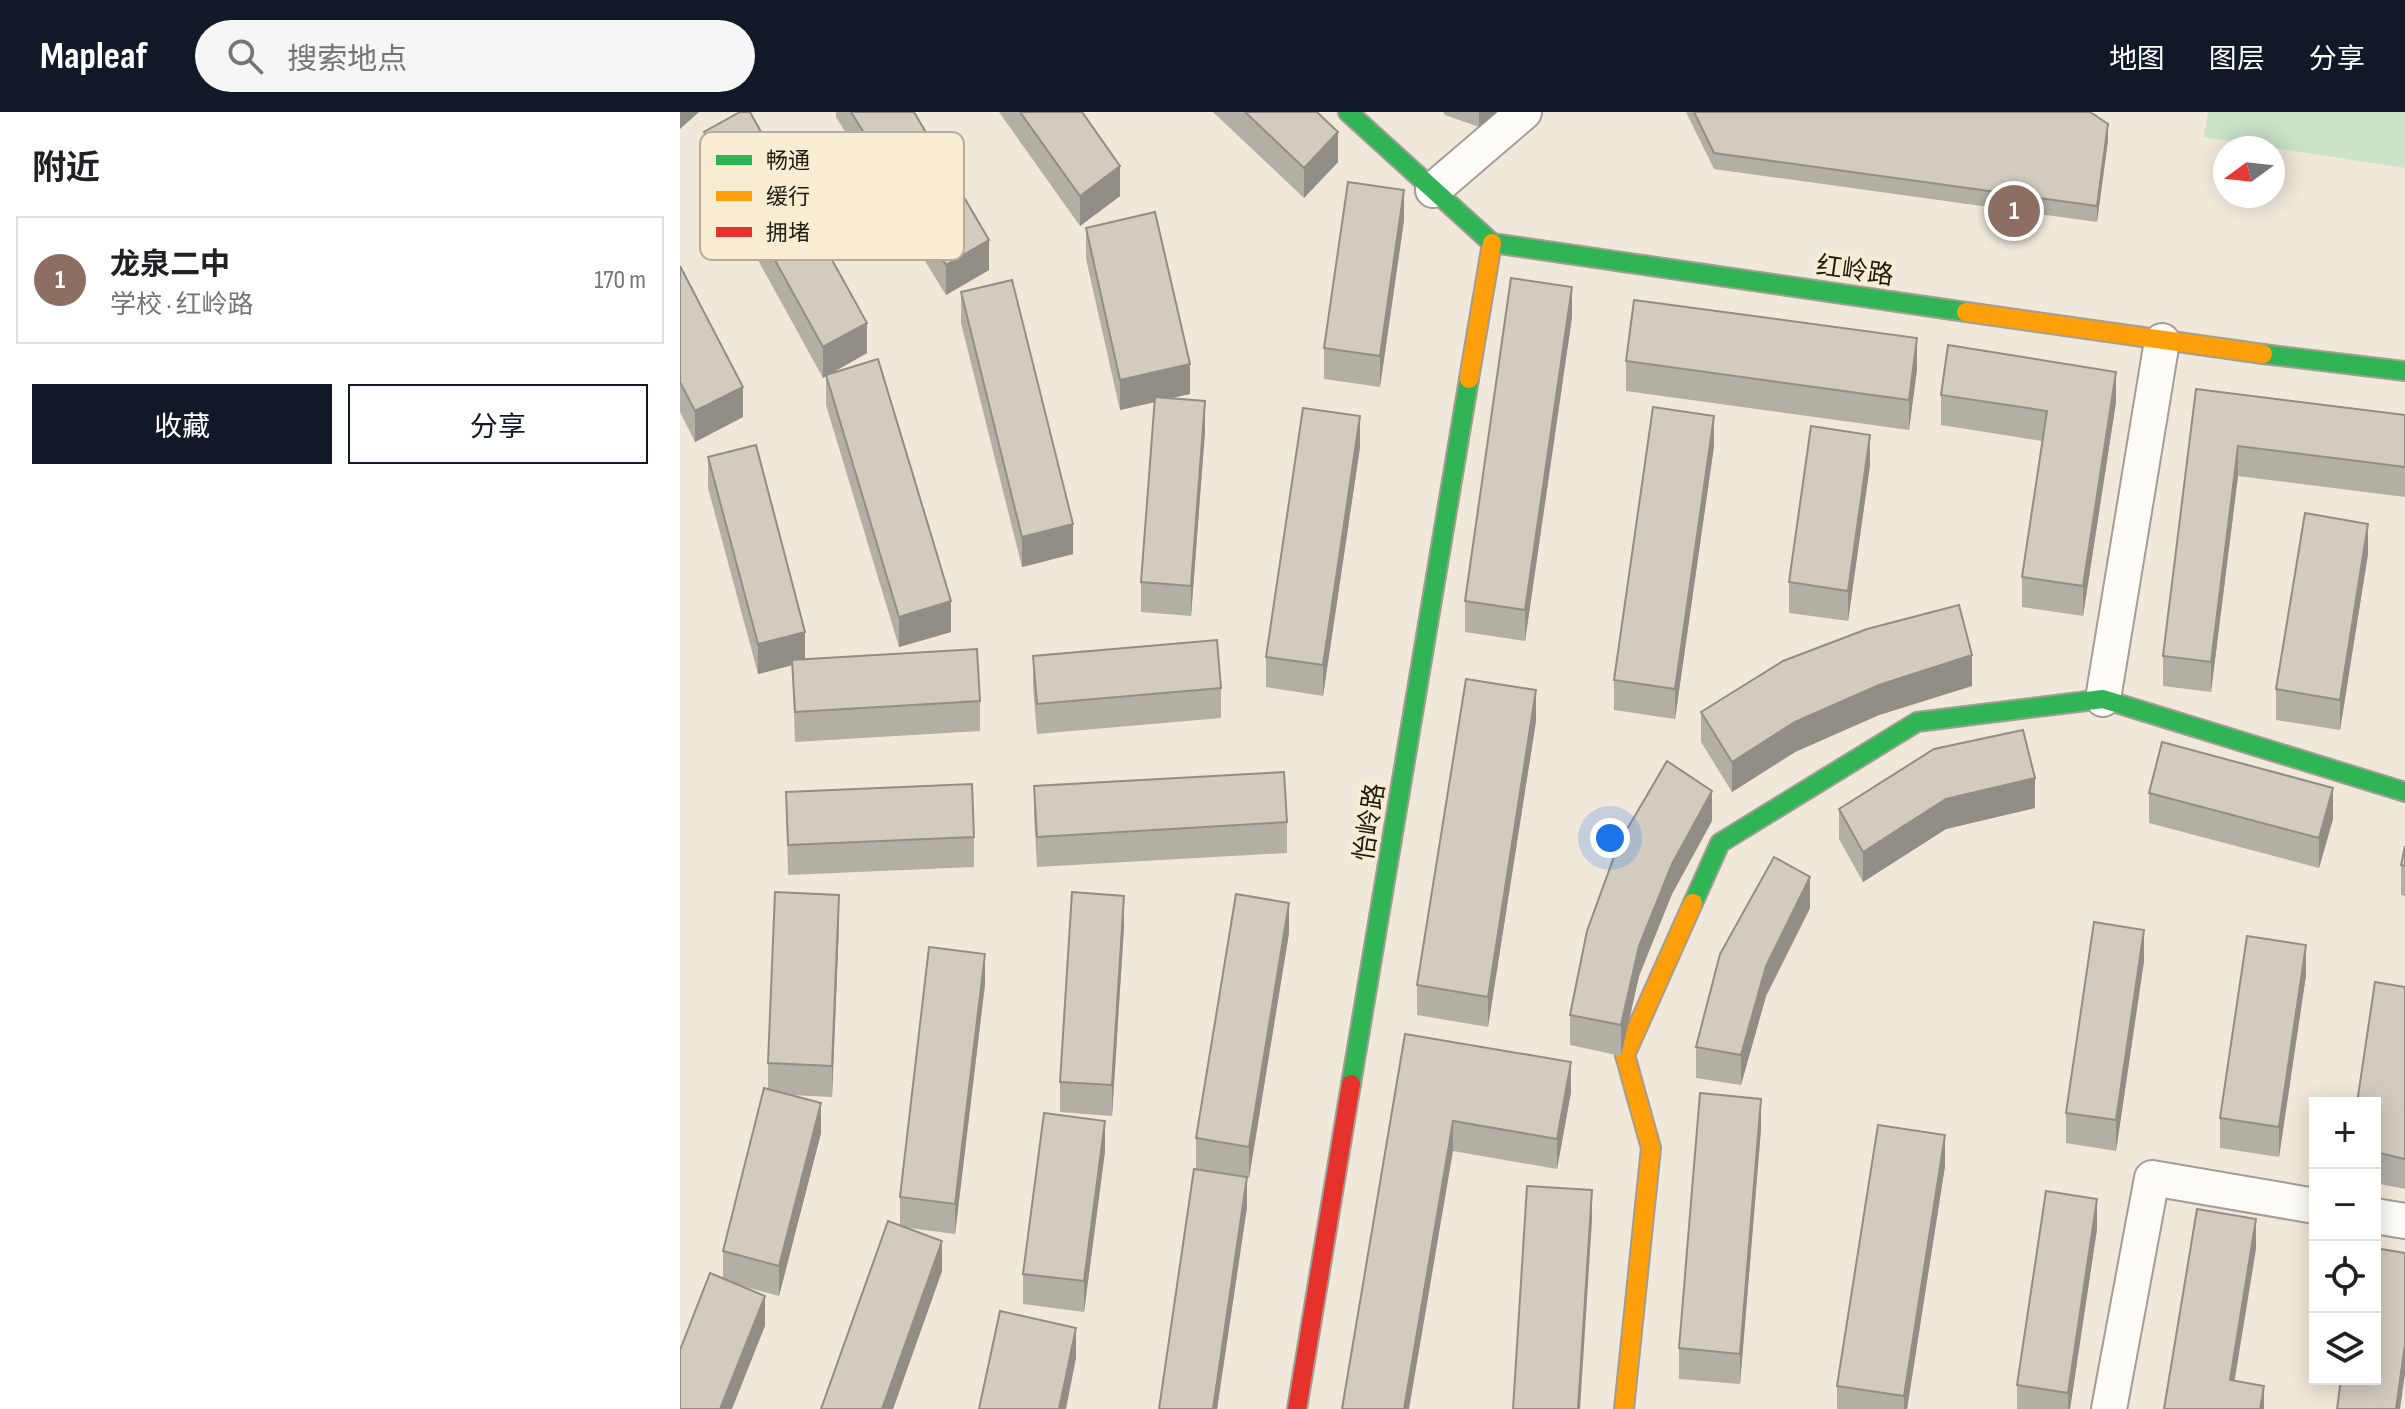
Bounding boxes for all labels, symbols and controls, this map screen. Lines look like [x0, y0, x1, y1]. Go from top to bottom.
search box [195, 20, 755, 92]
text: Mapleaf [40, 34, 147, 79]
icon: search [223, 34, 267, 78]
text: 搜索地点 [287, 42, 407, 78]
text: 地图 [2109, 43, 2165, 76]
text: 图层 [2209, 43, 2265, 76]
text: 分享 [2309, 43, 2365, 76]
legend [700, 132, 964, 260]
north arrow [2213, 136, 2285, 208]
text: 附近 [32, 148, 100, 189]
text: 畅通 [766, 148, 810, 175]
pin: 1 [1988, 181, 2040, 241]
text: 缓行 [766, 184, 810, 211]
text: 拥堵 [766, 220, 810, 247]
text: 龙泉二中 [110, 247, 230, 283]
street label: 红岭路 [1814, 251, 1896, 292]
text: 1 [55, 265, 65, 296]
text: 170 m [594, 265, 646, 296]
text: 学校 · 红岭路 [110, 290, 253, 321]
button: 收藏 [32, 384, 332, 464]
button: 分享 [348, 384, 648, 464]
street label: 怡岭路 [1349, 781, 1392, 863]
your location [1590, 818, 1630, 858]
map controls [2309, 1097, 2381, 1385]
button: + [2309, 1097, 2381, 1169]
button: − [2309, 1169, 2381, 1241]
button: locate [2309, 1241, 2381, 1313]
button: layers [2309, 1313, 2381, 1385]

